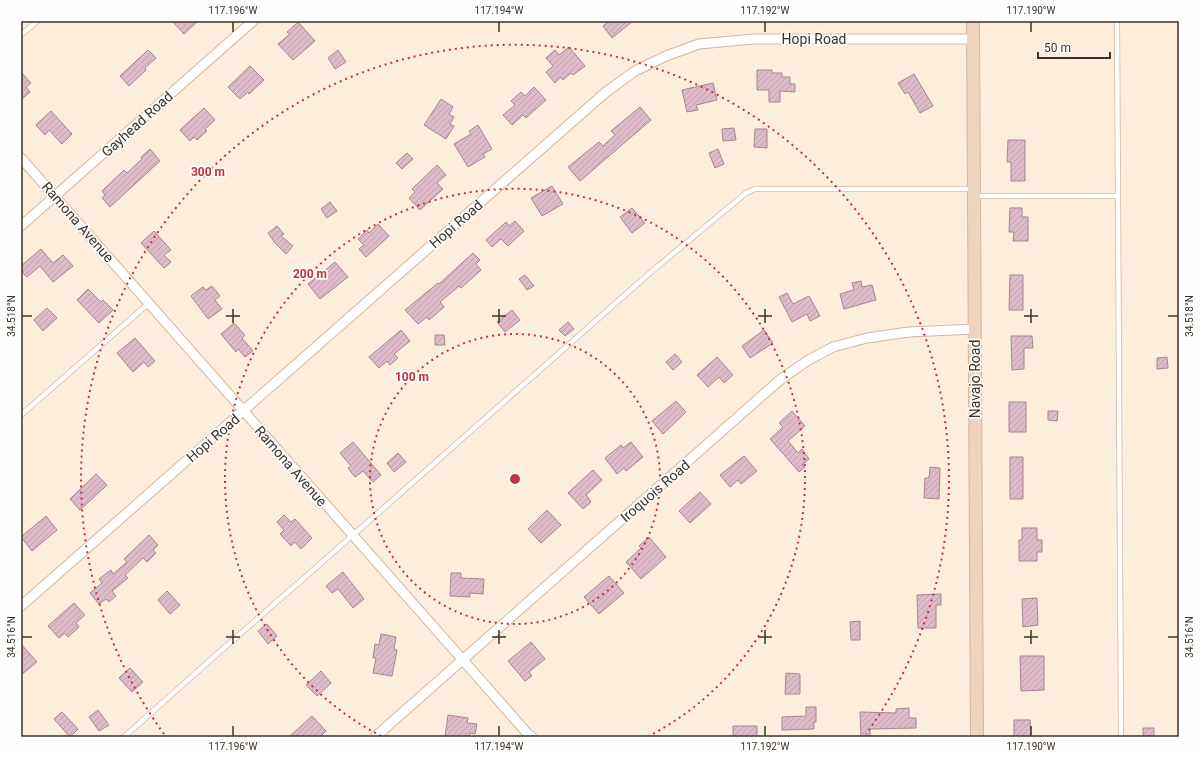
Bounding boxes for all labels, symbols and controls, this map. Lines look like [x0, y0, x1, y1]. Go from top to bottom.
text: 117.196°W [209, 5, 258, 16]
text: 117.194°W [475, 5, 524, 16]
text: 117.192°W [741, 5, 790, 16]
text: 117.190°W [1007, 5, 1056, 16]
street label: Hopi Road [782, 31, 846, 47]
scale bar [1038, 34, 1110, 60]
text: 50 m [1044, 41, 1071, 55]
street label: Gayhead Road [98, 88, 176, 160]
text: 300 m [191, 165, 225, 179]
street label: Ramona Avenue [39, 179, 117, 265]
street label: Hopi Road [426, 197, 486, 251]
text: 200 m [293, 267, 327, 281]
text: 34.518°N [6, 295, 17, 337]
text: 34.518°N [1184, 295, 1195, 337]
street label: Navajo Road [967, 340, 983, 418]
text: 100 m [395, 370, 429, 384]
street label: Hopi Road [183, 411, 243, 465]
street label: Ramona Avenue [252, 423, 330, 509]
street label: Iroquois Road [617, 457, 693, 525]
centre of rings [508, 472, 522, 486]
text: 34.516°N [6, 616, 17, 658]
text: 34.516°N [1184, 616, 1195, 658]
text: 117.196°W [209, 741, 258, 752]
text: 117.194°W [475, 741, 524, 752]
text: 117.192°W [741, 741, 790, 752]
text: 117.190°W [1007, 741, 1056, 752]

